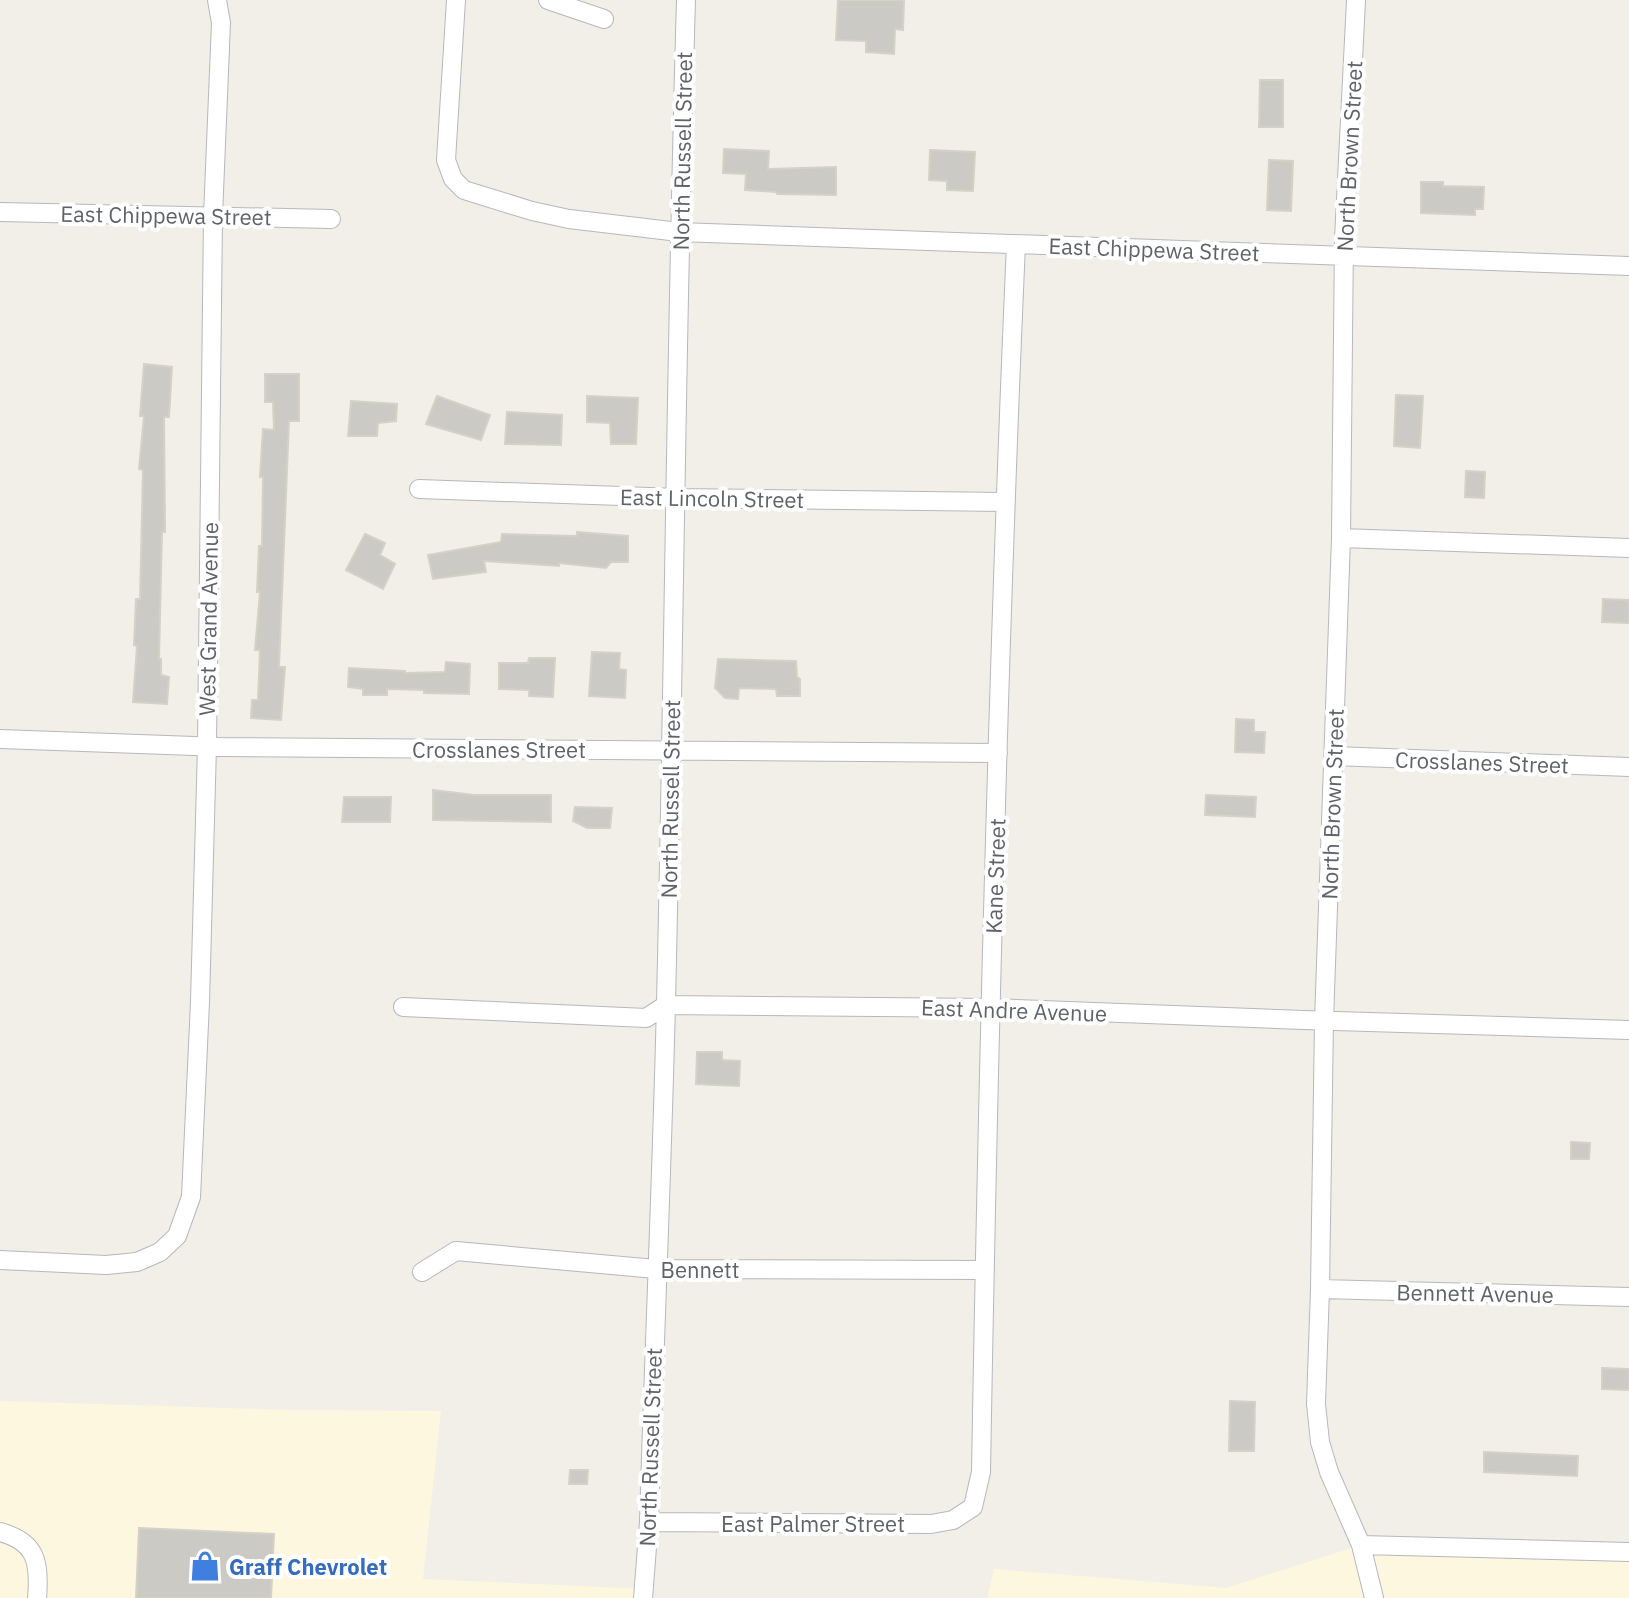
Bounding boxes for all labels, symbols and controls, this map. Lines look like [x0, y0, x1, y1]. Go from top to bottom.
street label: North Russell Street [666, 51, 698, 251]
street label: North Brown Street [1330, 60, 1368, 252]
street label: East Chippewa Street [60, 199, 272, 231]
street label: East Chippewa Street [1048, 231, 1260, 267]
street label: East Lincoln Street [620, 482, 804, 514]
street label: West Grand Avenue [192, 522, 224, 716]
street label: North Russell Street [654, 699, 686, 899]
street label: North Brown Street [1314, 708, 1350, 900]
street label: Crosslanes Street [412, 735, 586, 764]
street label: Crosslanes Street [1395, 744, 1569, 780]
street label: Kane Street [978, 818, 1012, 934]
street label: East Andre Avenue [920, 992, 1108, 1028]
street label: Bennett [661, 1255, 739, 1284]
street label: Bennett Avenue [1396, 1277, 1554, 1309]
street label: North Russell Street [632, 1347, 668, 1547]
street label: East Palmer Street [721, 1509, 905, 1538]
shop icon: Graff Chevrolet [188, 1549, 222, 1583]
place label: Graff Chevrolet [229, 1552, 387, 1581]

